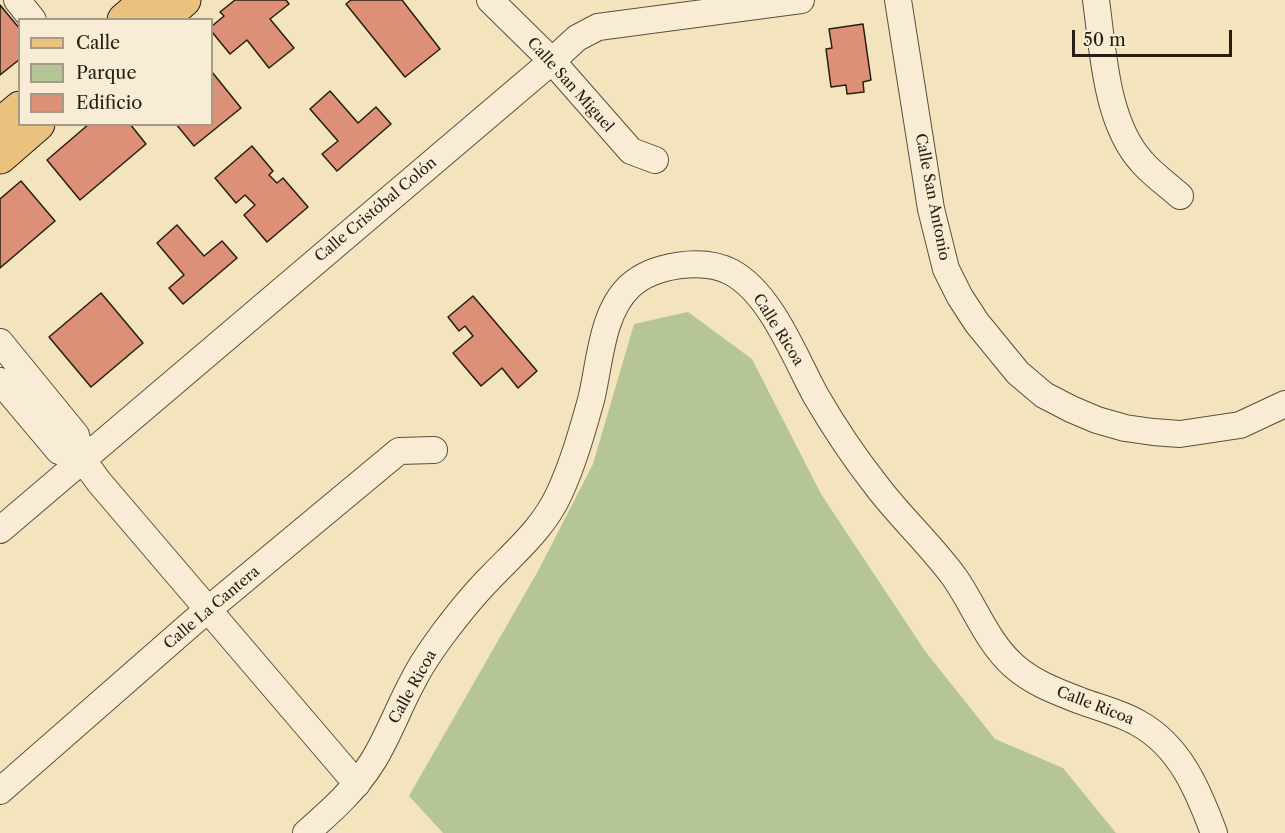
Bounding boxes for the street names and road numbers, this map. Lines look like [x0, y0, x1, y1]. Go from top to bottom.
street label: Calle San Miguel [523, 34, 617, 136]
street label: Calle San Antonio [911, 132, 953, 262]
street label: Calle Cristóbal Colón [311, 154, 441, 266]
street label: Calle Ricoa [749, 291, 807, 369]
street label: Calle La Cantera [161, 563, 263, 653]
street label: Calle Ricoa [385, 647, 441, 727]
street label: Calle Ricoa [1054, 683, 1136, 729]

